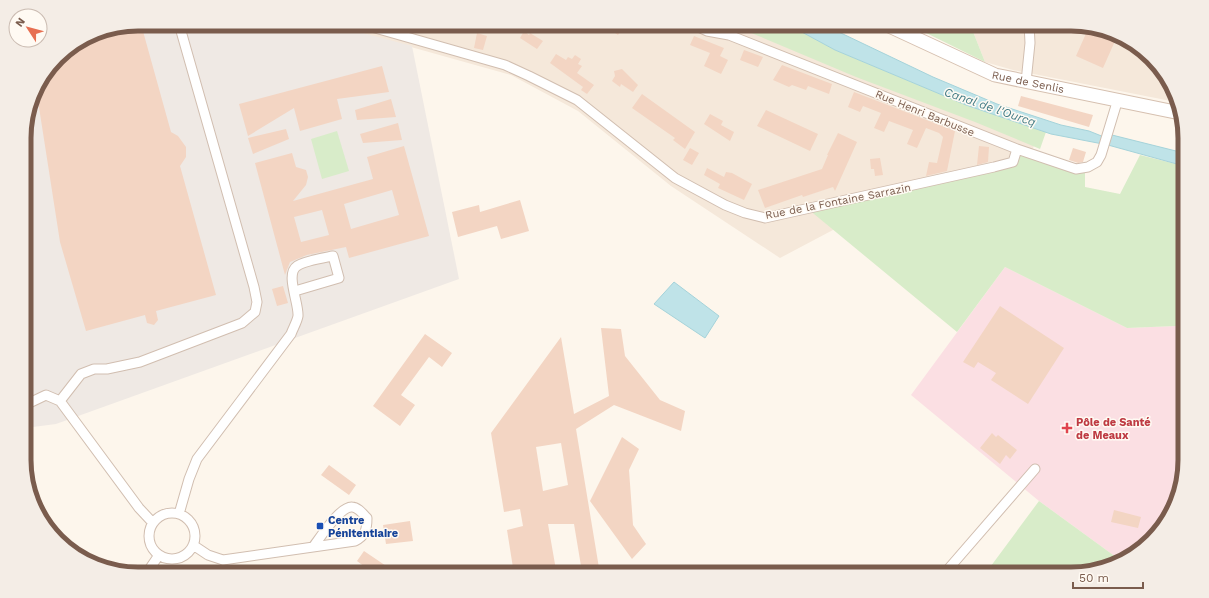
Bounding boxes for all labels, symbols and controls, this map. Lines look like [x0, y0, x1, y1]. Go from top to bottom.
north arrow [8, 8, 48, 48]
text: N [13, 15, 28, 30]
street label: Rue de Senlis [991, 69, 1065, 96]
water label: Canal de l'Ourcq [942, 85, 1038, 129]
street label: Rue Henri Barbusse [873, 88, 976, 139]
street label: Rue de la Fontaine Sarrazin [764, 181, 912, 222]
place label: Pôle de Santé de Meaux [1076, 416, 1151, 442]
marker: Pôle de Santé de Meaux [1061, 422, 1073, 434]
place label: Centre Pénitentiaire [328, 514, 398, 540]
marker: Centre Pénitentiaire [315, 521, 325, 531]
scale bar [1073, 564, 1143, 590]
text: 50 m [1079, 571, 1109, 585]

